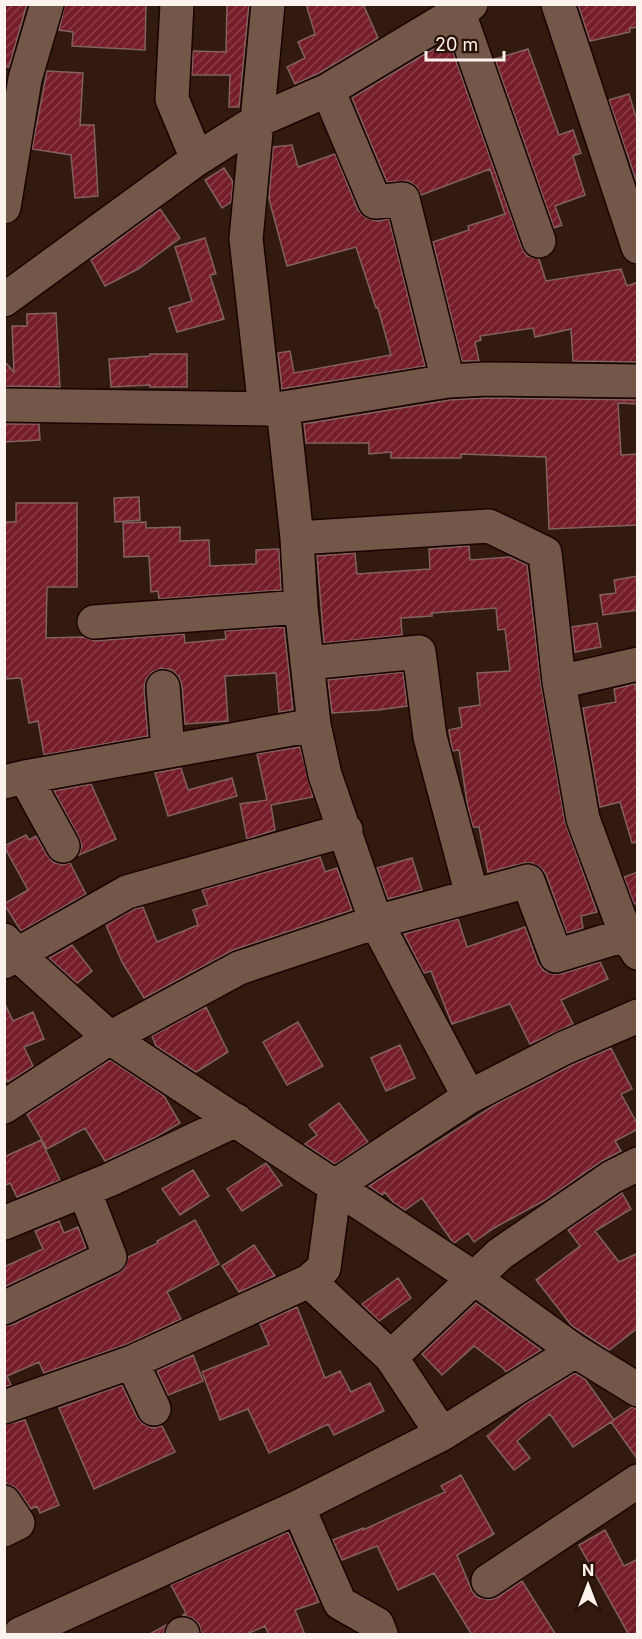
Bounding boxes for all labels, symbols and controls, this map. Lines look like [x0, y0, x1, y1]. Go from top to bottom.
scale bar [426, 24, 504, 62]
text: 20 m [435, 34, 478, 55]
north arrow [558, 1555, 618, 1615]
text: N [582, 1560, 594, 1580]

